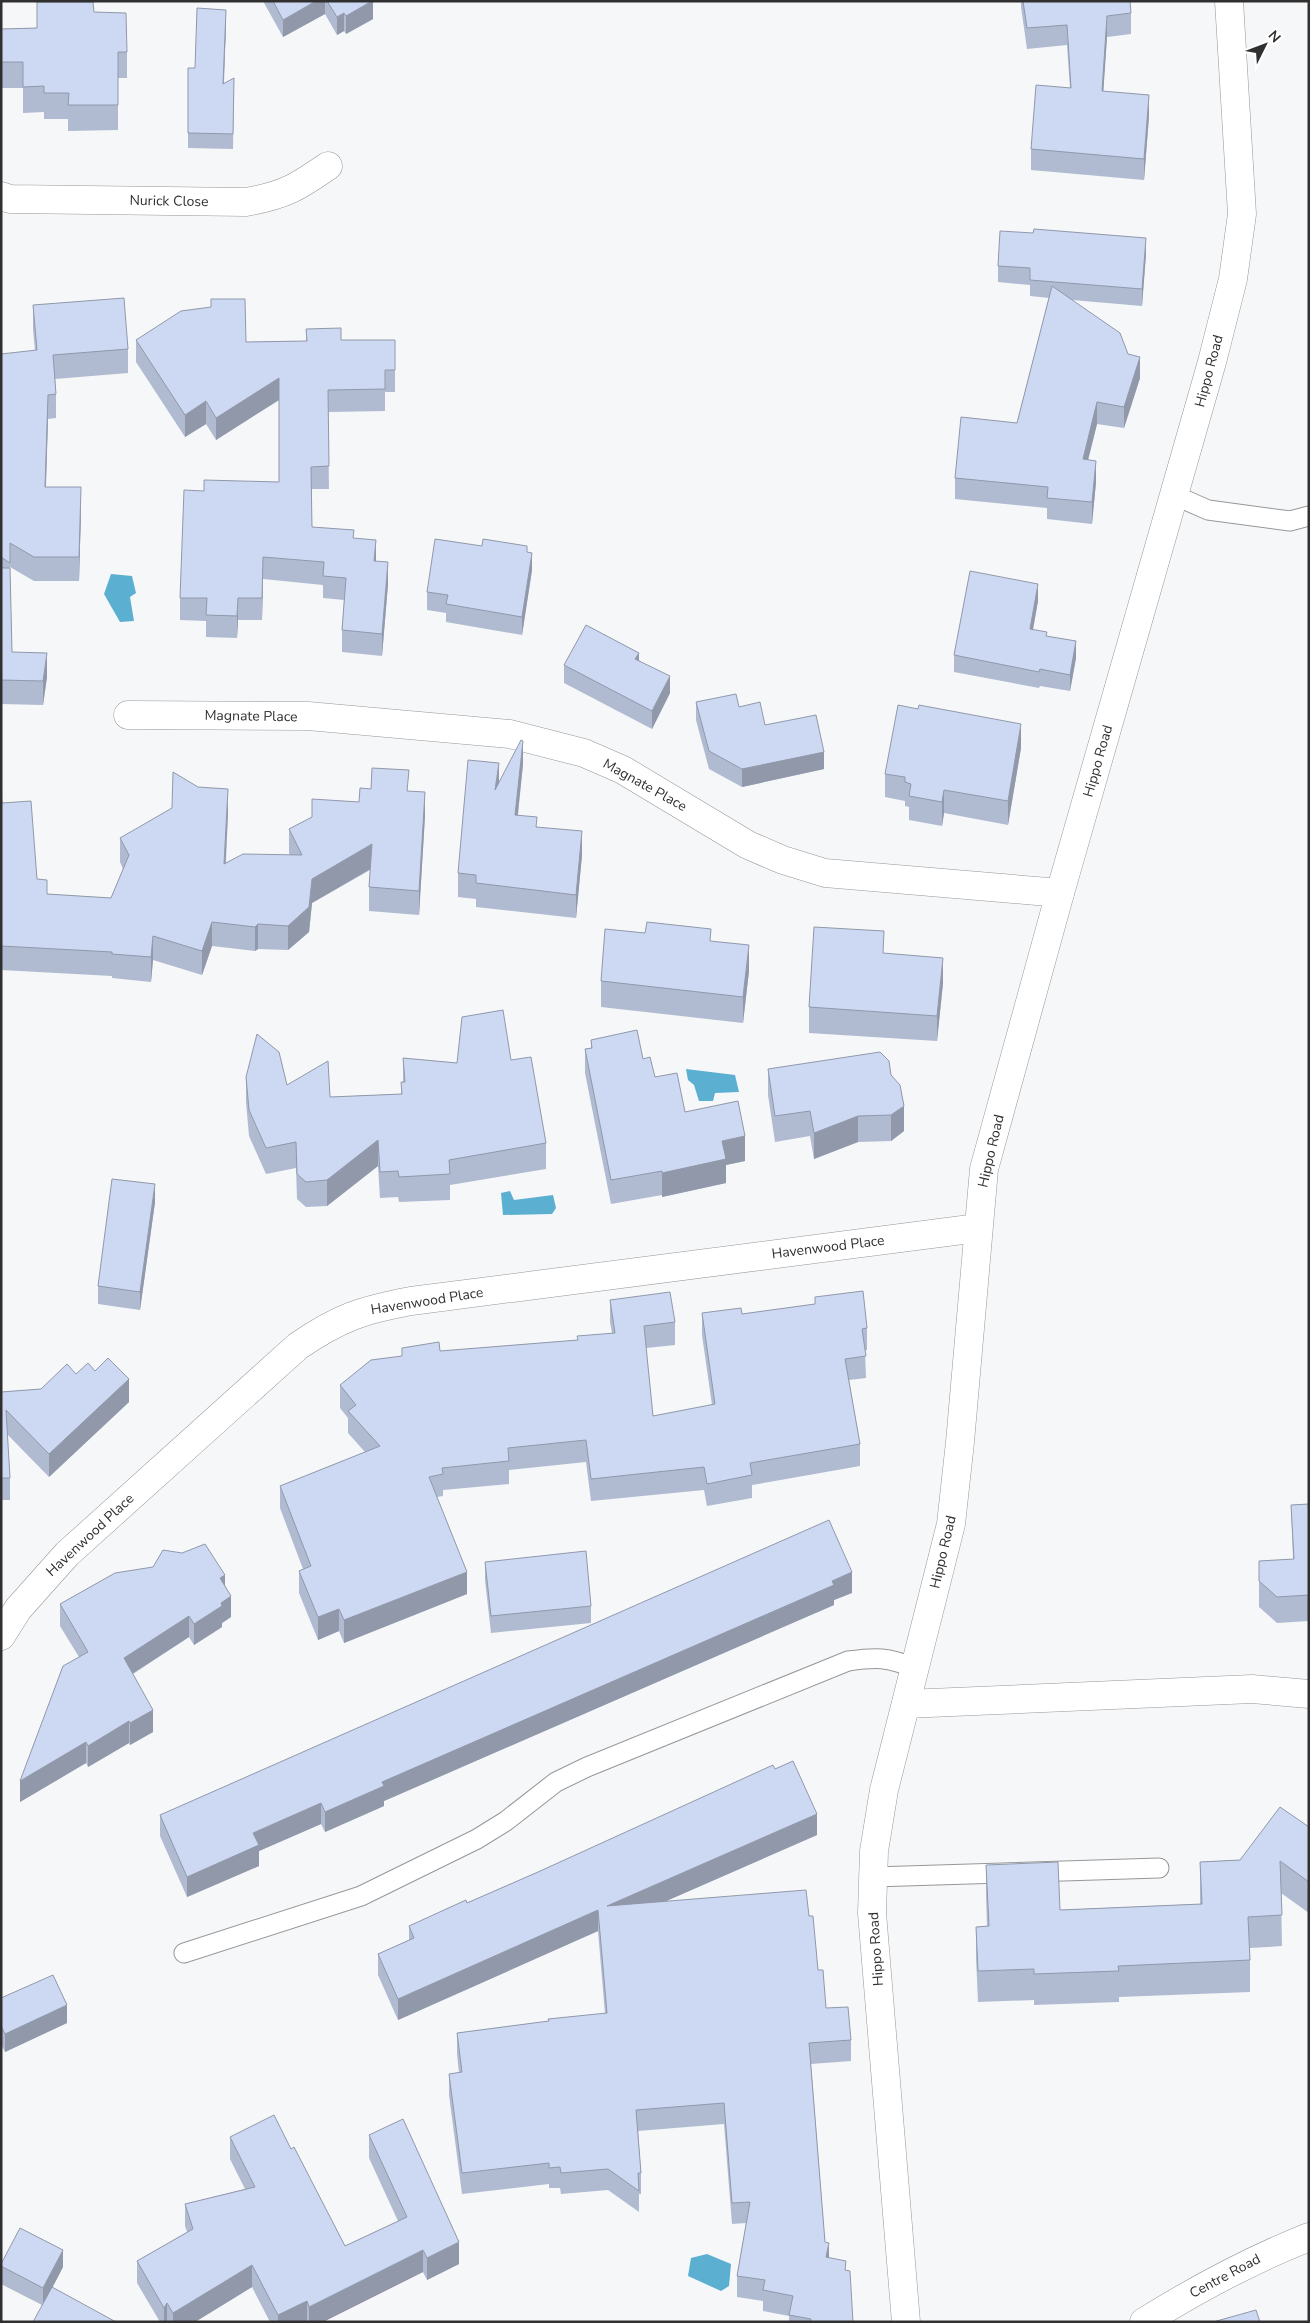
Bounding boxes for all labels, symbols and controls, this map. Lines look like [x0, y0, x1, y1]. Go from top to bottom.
north arrow [1240, 20, 1290, 70]
text: N [1264, 26, 1285, 47]
street label: Nurick Close [129, 191, 209, 211]
street label: Hippo Road [1190, 333, 1228, 409]
street label: Magnate Place [204, 706, 298, 726]
street label: Hippo Road [1079, 723, 1117, 799]
street label: Magnate Place [600, 754, 690, 816]
street label: Hippo Road [973, 1113, 1009, 1189]
street label: Havenwood Place [770, 1231, 886, 1263]
street label: Havenwood Place [369, 1283, 485, 1319]
street label: Havenwood Place [42, 1489, 138, 1581]
street label: Hippo Road [925, 1514, 961, 1590]
street label: Hippo Road [864, 1911, 888, 1987]
street label: Centre Road [1186, 2249, 1264, 2303]

